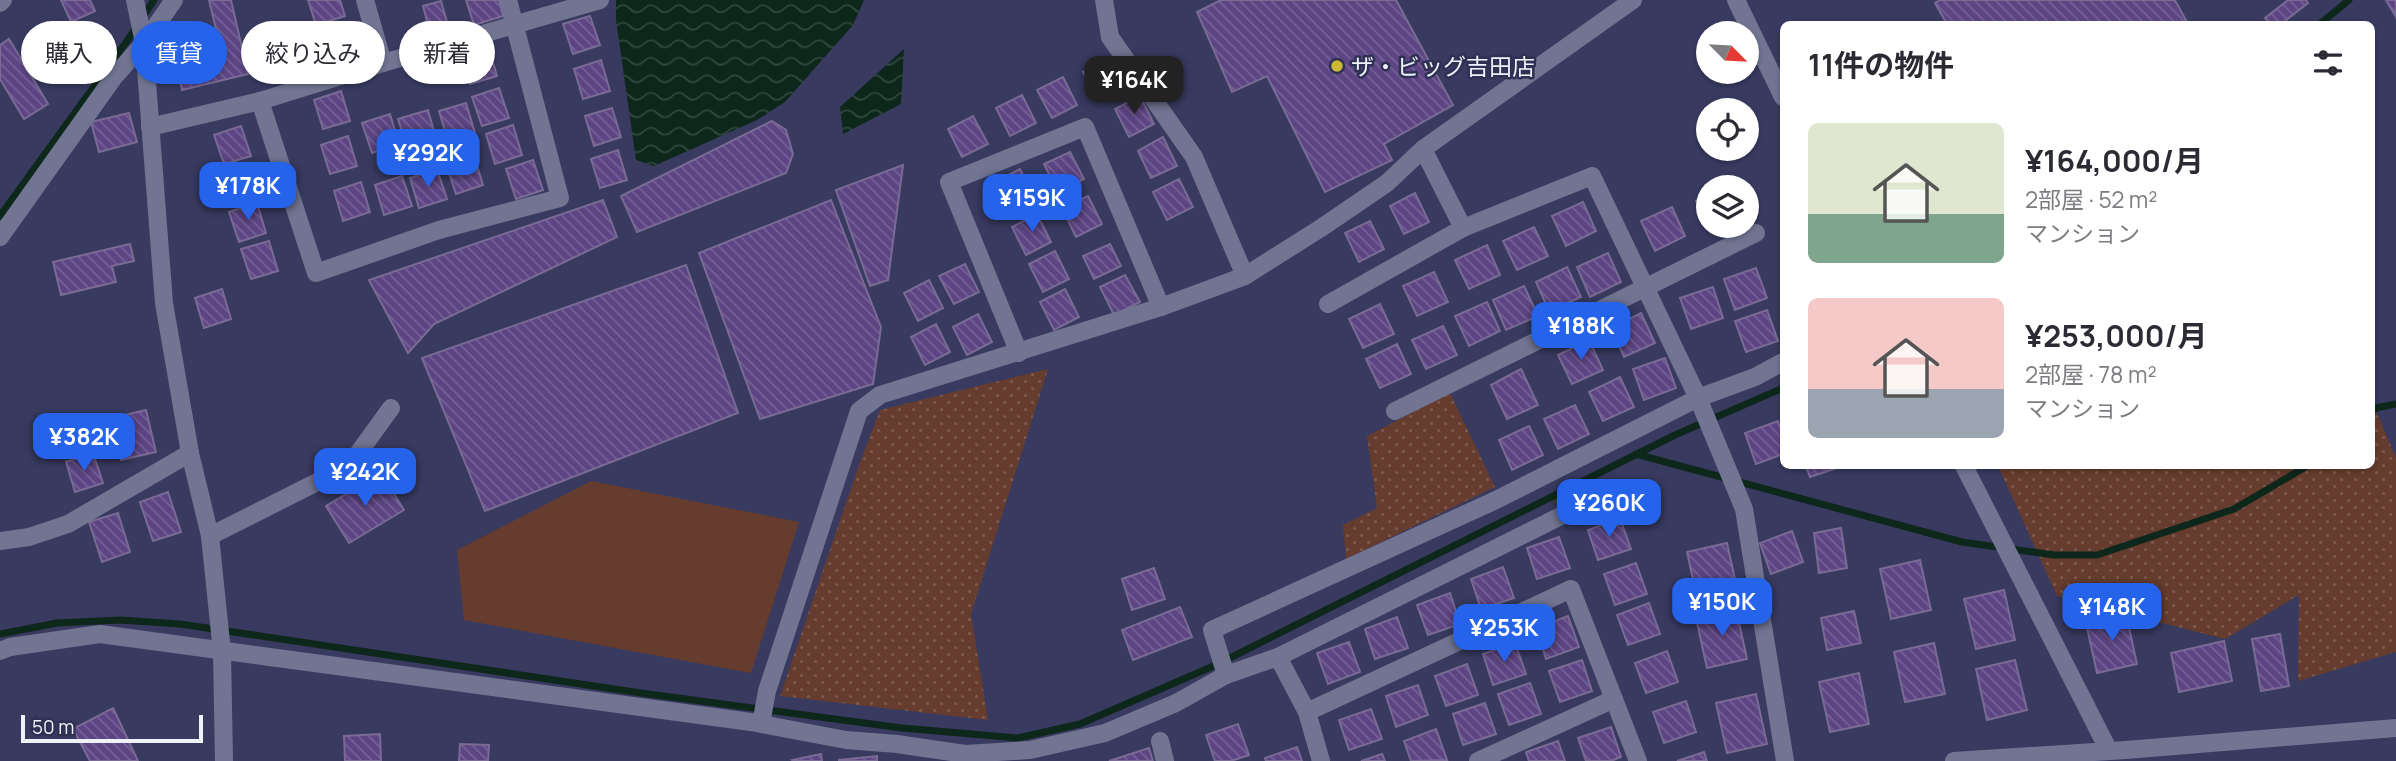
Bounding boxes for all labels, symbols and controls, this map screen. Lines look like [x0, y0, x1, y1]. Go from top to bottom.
chip: 購入 [21, 21, 117, 84]
chip: 賃貸 [131, 21, 227, 84]
chip: 絞り込み [241, 21, 385, 84]
chip: 新着 [399, 21, 495, 84]
north arrow [1696, 21, 1759, 84]
map controls [1696, 21, 1759, 238]
text: 11件の物件 [1808, 44, 1954, 85]
icon: filters [2309, 44, 2347, 82]
place label: ザ・ビッグ吉田店 [1351, 50, 1535, 82]
pin: ¥164K [1085, 57, 1183, 116]
marker: ザ・ビッグ吉田店 [1329, 58, 1345, 74]
text: ¥164K [1100, 63, 1168, 95]
button: locate [1696, 98, 1759, 161]
pin: ¥292K [379, 130, 477, 189]
text: ¥292K [393, 136, 463, 168]
text: ¥164,000/月 [2025, 140, 2204, 181]
icon: home [1864, 151, 1948, 235]
pin: ¥178K [199, 162, 297, 222]
text: ¥178K [215, 169, 281, 201]
pin: ¥159K [983, 174, 1081, 234]
button: layers [1696, 175, 1759, 238]
text: ¥159K [999, 181, 1065, 213]
text: 2部屋 · 52 m² [2025, 183, 2158, 215]
text: マンション [2025, 217, 2140, 249]
pin: ¥188K [1532, 302, 1630, 362]
text: ¥188K [1547, 309, 1615, 341]
text: ¥253,000/月 [2025, 315, 2208, 356]
icon: home [1864, 326, 1948, 410]
text: 2部屋 · 78 m² [2025, 358, 2157, 390]
text: マンション [2025, 392, 2140, 424]
pin: ¥382K [35, 414, 133, 473]
text: ¥382K [49, 420, 119, 452]
pin: ¥242K [316, 448, 414, 508]
text: ¥242K [330, 455, 400, 487]
pin: ¥260K [1560, 480, 1658, 539]
text: ¥260K [1573, 486, 1645, 518]
pin: ¥150K [1673, 578, 1771, 638]
pin: ¥148K [2063, 584, 2161, 643]
text: ¥150K [1688, 585, 1756, 617]
text: ¥148K [2078, 590, 2146, 622]
pin: ¥253K [1455, 604, 1553, 664]
text: ¥253K [1469, 611, 1539, 643]
scale bar [21, 712, 203, 744]
text: 50 m [32, 714, 74, 740]

